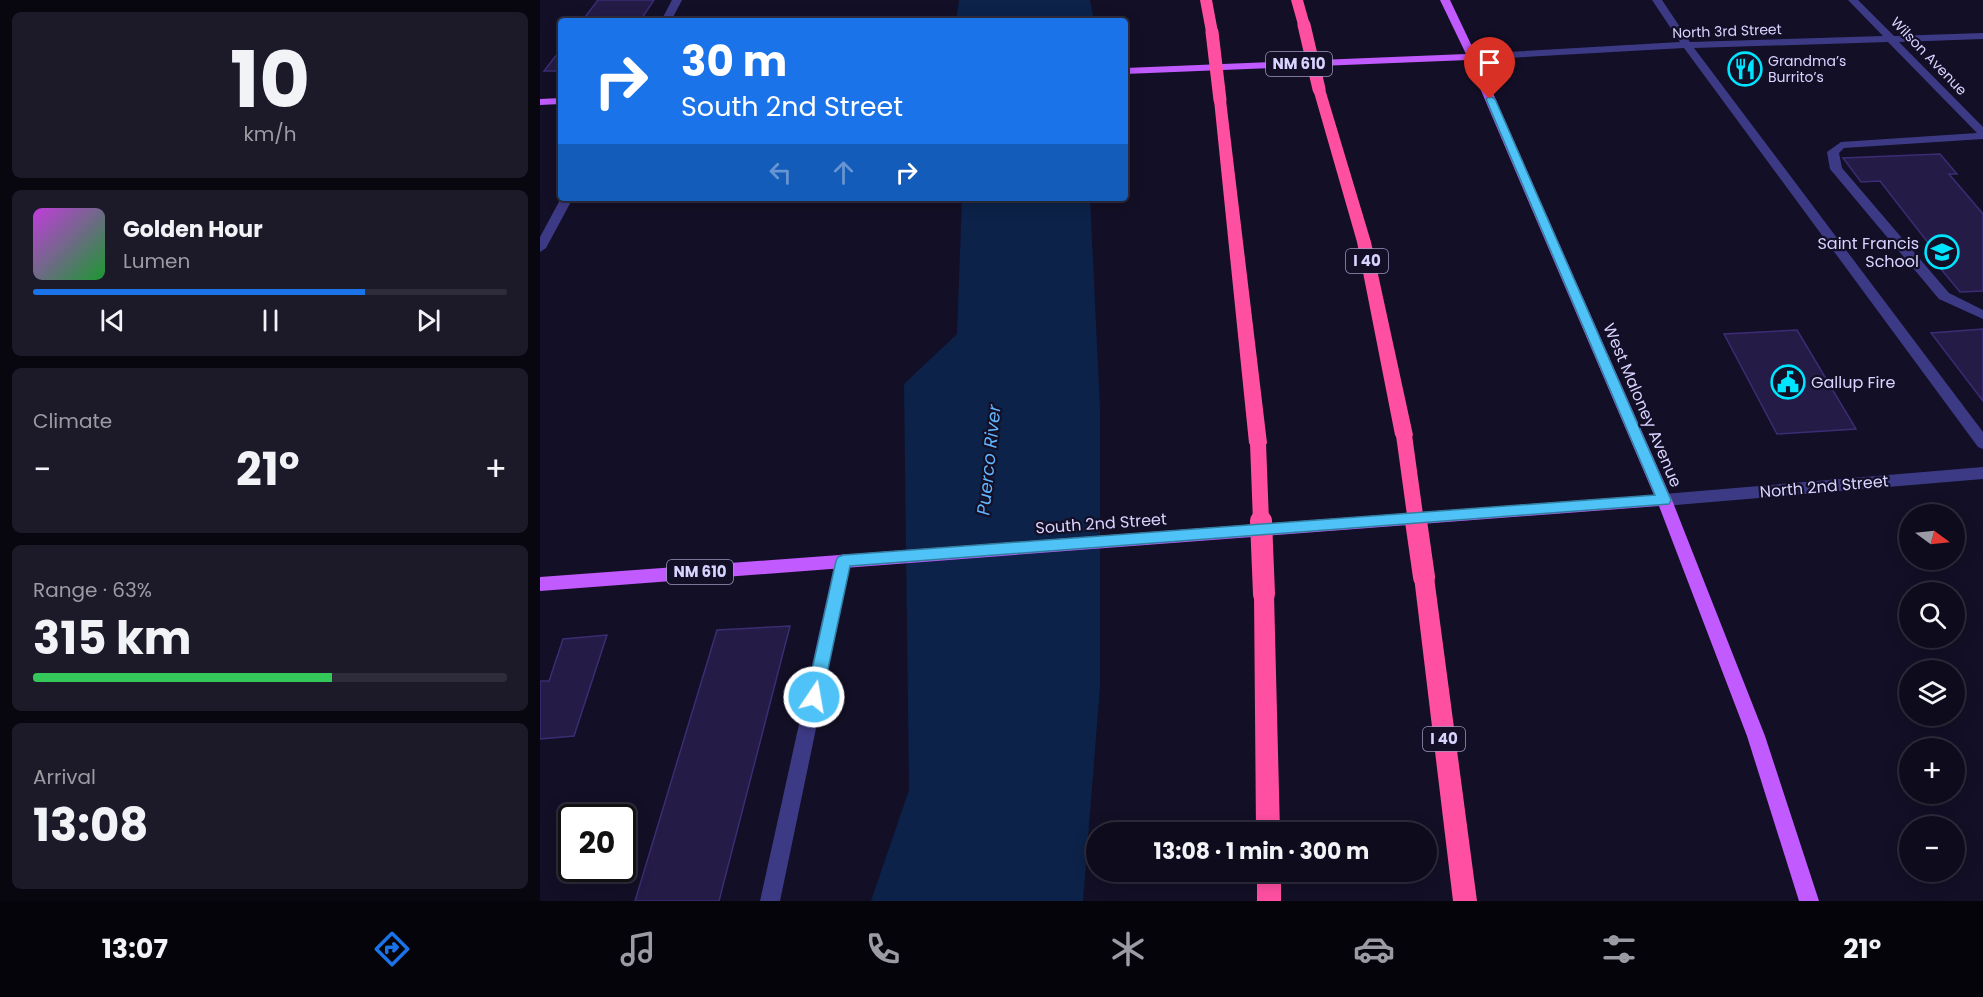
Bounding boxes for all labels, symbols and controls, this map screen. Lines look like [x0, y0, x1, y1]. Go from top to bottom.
street label: Wilson Avenue [1886, 12, 1972, 100]
street label: North 3rd Street [1672, 19, 1782, 43]
text: 10 [230, 25, 310, 134]
text: 30 m [681, 32, 787, 91]
pin [1464, 37, 1515, 99]
icon: right [582, 42, 660, 120]
icon: arrive [1473, 46, 1506, 79]
restaurant icon: Grandma’s Burrito’s [1727, 51, 1763, 87]
place label: Grandma’s Burrito’s [1768, 51, 1846, 87]
road number: NM 610 [1266, 52, 1332, 76]
text: South 2nd Street [681, 88, 903, 125]
text: km/h [243, 120, 297, 148]
icon: left [764, 156, 797, 189]
icon: ahead [827, 156, 860, 189]
icon: right [890, 156, 923, 189]
text: Golden Hour [123, 214, 263, 245]
place label: Saint Francis School [1817, 232, 1919, 273]
school or university icon: Saint Francis School [1924, 234, 1960, 270]
text: Lumen [123, 247, 190, 275]
road number: I 40 [1346, 249, 1388, 273]
icon: previous [96, 304, 129, 337]
icon: pause [254, 304, 287, 337]
icon: next [412, 304, 445, 337]
street label: West Maloney Avenue [1598, 320, 1688, 491]
public building icon: Gallup Fire [1770, 364, 1806, 400]
place label: Gallup Fire [1811, 371, 1895, 394]
water label: Puerco River [970, 402, 1007, 516]
text: Climate [33, 407, 112, 435]
text: 21° [236, 438, 300, 501]
text: − [33, 446, 51, 493]
text: + [484, 446, 507, 493]
street label: North 2nd Street [1759, 469, 1890, 504]
north arrow [1899, 504, 1965, 570]
map controls [1899, 504, 1965, 882]
street label: South 2nd Street [1035, 507, 1168, 540]
road number: NM 610 [667, 560, 733, 584]
text: Range · 63% [33, 576, 152, 604]
button: search [1899, 582, 1965, 648]
text: 315 km [33, 607, 191, 670]
button: layers [1899, 660, 1965, 726]
position arrow [782, 665, 846, 729]
road number: I 40 [1423, 727, 1465, 751]
button: + [1899, 738, 1965, 804]
text: Arrival [33, 763, 96, 791]
text: 13:08 [33, 794, 148, 857]
speed limit sign: 20 [558, 804, 636, 882]
button: − [1899, 816, 1965, 882]
text: 13:08 · 1 min · 300 m [1154, 836, 1369, 867]
icon: directions [371, 928, 413, 970]
icon: music [617, 928, 659, 970]
icon: phone [862, 928, 904, 970]
icon: climate [1107, 928, 1149, 970]
icon: car [1353, 928, 1395, 970]
icon: filters [1598, 928, 1640, 970]
text: 13:07 [102, 930, 168, 967]
text: 21° [1843, 930, 1881, 967]

